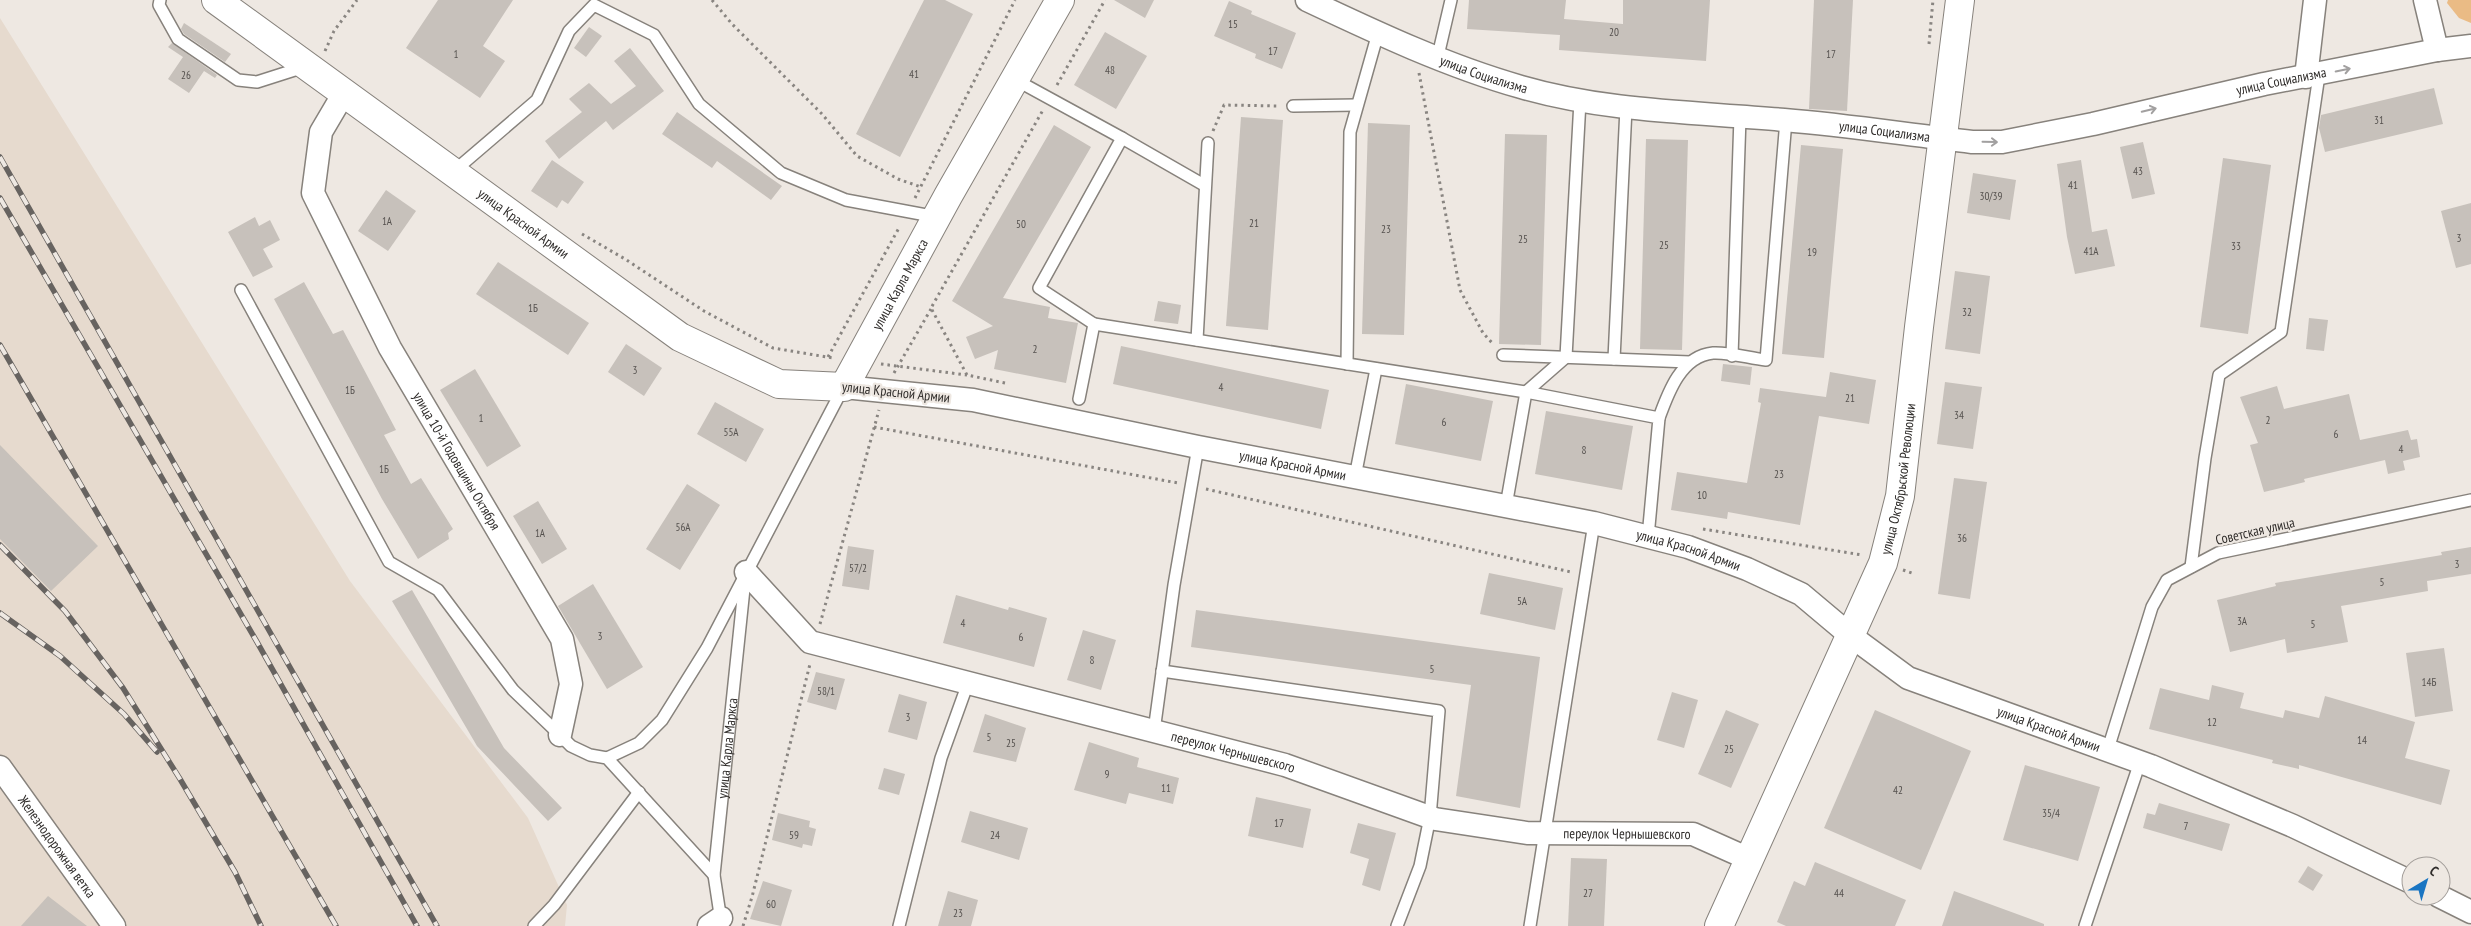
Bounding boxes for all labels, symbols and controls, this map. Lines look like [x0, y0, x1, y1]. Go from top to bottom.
house number: 15 [1228, 17, 1238, 31]
house number: 20 [1609, 25, 1619, 39]
house number: 17 [1268, 44, 1278, 58]
house number: 1 [454, 47, 459, 61]
house number: 17 [1826, 47, 1836, 61]
street label: улица Социализма [1437, 51, 1530, 97]
house number: 48 [1105, 63, 1115, 77]
street label: улица Социализма [2234, 63, 2328, 99]
one-way arrow [2334, 65, 2350, 74]
house number: 41 [909, 67, 919, 81]
house number: 26 [181, 68, 191, 82]
one-way arrow [2141, 105, 2157, 115]
house number: 31 [2374, 113, 2384, 127]
street label: улица Социализма [1838, 117, 1931, 146]
one-way arrow [1982, 137, 1998, 147]
house number: 43 [2133, 164, 2143, 178]
house number: 41 [2068, 178, 2078, 192]
street label: улица Красной Армии [474, 184, 573, 262]
house number: 30/39 [1979, 189, 2003, 203]
house number: 1А [382, 214, 393, 228]
house number: 21 [1249, 216, 1259, 230]
house number: 50 [1016, 217, 1026, 231]
house number: 23 [1381, 222, 1391, 236]
house number: 3 [2457, 231, 2462, 245]
house number: 25 [1518, 232, 1528, 246]
street label: улица Карла Маркса [868, 236, 932, 333]
house number: 25 [1659, 238, 1669, 252]
house number: 33 [2231, 239, 2241, 253]
house number: 41А [2083, 244, 2099, 258]
house number: 19 [1807, 245, 1817, 259]
house number: 1Б [528, 301, 538, 315]
house number: 32 [1962, 305, 1972, 319]
house number: 2 [1033, 342, 1038, 356]
house number: 3 [633, 363, 638, 377]
street label: улица Красной Армии [841, 377, 951, 407]
house number: 4 [1219, 380, 1224, 394]
house number: 1Б [345, 383, 355, 397]
street label: улица 10-й Годовщины Октября [409, 389, 504, 533]
house number: 21 [1845, 391, 1855, 405]
street label: улица Октябрьской Революции [1876, 402, 1919, 556]
house number: 34 [1954, 408, 1964, 422]
house number: 1 [479, 411, 484, 425]
house number: 2 [2266, 413, 2271, 427]
house number: 6 [1442, 415, 1447, 429]
house number: 55А [723, 425, 739, 439]
house number: 6 [2334, 427, 2339, 441]
house number: 4 [2399, 442, 2404, 456]
house number: 8 [1582, 443, 1587, 457]
street label: улица Красной Армии [1238, 446, 1348, 484]
house number: 1Б [379, 462, 389, 476]
house number: 23 [1774, 467, 1784, 481]
house number: 10 [1697, 488, 1707, 502]
street label: Советская улица [2214, 513, 2296, 549]
house number: 56А [675, 520, 691, 534]
street label: улица Красной Армии [1634, 525, 1743, 575]
house number: 1А [535, 526, 546, 540]
house number: 36 [1957, 531, 1967, 545]
house number: 3 [2455, 557, 2460, 571]
house number: 57/2 [849, 561, 867, 575]
house number: 5 [2380, 575, 2385, 589]
house number: 5А [1517, 594, 1528, 608]
house number: 3А [2237, 614, 2248, 628]
house number: 4 [961, 616, 966, 630]
house number: 5 [2311, 617, 2316, 631]
house number: 3 [598, 629, 603, 643]
house number: 6 [1019, 630, 1024, 644]
house number: 8 [1090, 653, 1095, 667]
house number: 5 [1430, 662, 1435, 676]
house number: 14Б [2422, 675, 2437, 689]
house number: 58/1 [817, 684, 835, 698]
street label: улица Карла Маркса [713, 697, 741, 799]
street label: улица Красной Армии [1995, 702, 2103, 756]
house number: 3 [906, 710, 911, 724]
house number: 12 [2207, 715, 2217, 729]
street label: переулок Чернышевского [1169, 727, 1298, 777]
house number: 5 [987, 730, 992, 744]
house number: 14 [2357, 733, 2367, 747]
house number: 25 [1006, 736, 1016, 750]
house number: 25 [1724, 742, 1734, 756]
house number: 9 [1105, 767, 1110, 781]
house number: 11 [1161, 781, 1171, 795]
house number: 42 [1893, 783, 1903, 797]
street label: Железнодорожная ветка [14, 791, 100, 901]
house number: 35/4 [2042, 806, 2060, 820]
house number: 17 [1274, 816, 1284, 830]
house number: 7 [2184, 819, 2189, 833]
street label: переулок Чернышевского [1563, 824, 1691, 843]
house number: 59 [789, 828, 799, 842]
house number: 24 [990, 828, 1000, 842]
north arrow [2401, 856, 2451, 906]
text: С [2426, 862, 2443, 880]
house number: 27 [1583, 886, 1593, 900]
house number: 44 [1834, 886, 1844, 900]
house number: 60 [766, 897, 776, 911]
house number: 23 [953, 906, 963, 920]

